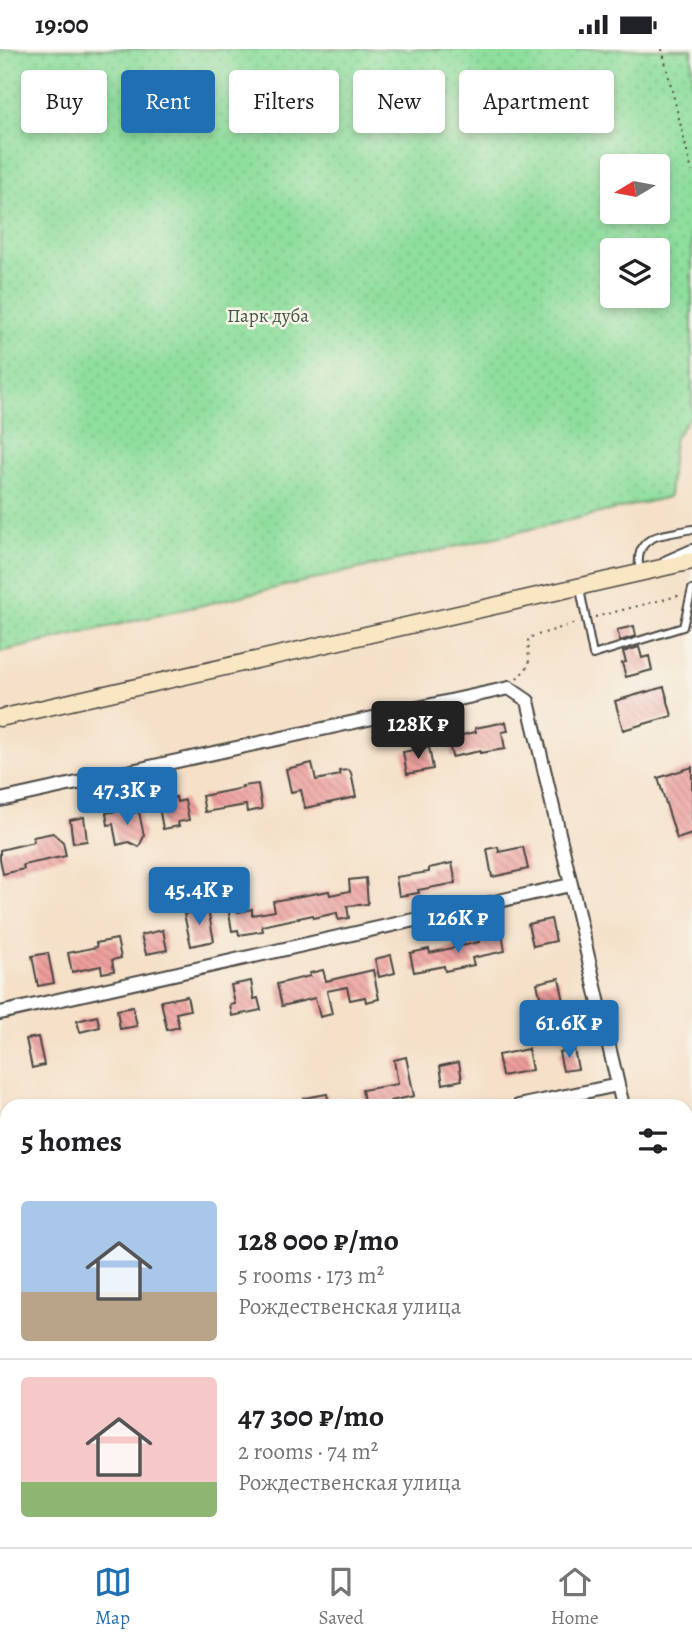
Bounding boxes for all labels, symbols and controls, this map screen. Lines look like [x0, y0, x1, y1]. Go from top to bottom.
text: 19:00 [35, 7, 89, 42]
chip: Buy [21, 70, 107, 133]
chip: Rent [121, 70, 215, 133]
chip: Filters [229, 70, 339, 133]
chip: New [353, 70, 445, 133]
chip: Apartment [459, 70, 614, 133]
north arrow [600, 154, 670, 224]
map controls [600, 154, 670, 308]
button: layers [600, 238, 670, 308]
park label: Парк дуба [227, 303, 309, 329]
pin: 128K ₽ [361, 701, 475, 761]
text: 128K ₽ [387, 708, 449, 739]
pin: 47.3K ₽ [62, 767, 192, 827]
text: 47.3K ₽ [93, 774, 161, 805]
pin: 45.4K ₽ [134, 867, 264, 927]
text: 45.4K ₽ [165, 874, 233, 905]
pin: 126K ₽ [401, 895, 515, 955]
text: 126K ₽ [428, 902, 488, 933]
pin: 61.6K ₽ [504, 1000, 634, 1060]
text: 61.6K ₽ [536, 1007, 602, 1038]
text: 5 homes [21, 1121, 122, 1161]
icon: filters [634, 1122, 672, 1160]
text: 128 000 ₽/mo [238, 1220, 399, 1260]
icon: home [77, 1229, 161, 1313]
text: 5 rooms · 173 m² [238, 1260, 384, 1291]
text: Рождественская улица [238, 1291, 461, 1322]
text: 47 300 ₽/mo [238, 1396, 384, 1436]
icon: home [77, 1405, 161, 1489]
text: 2 rooms · 74 m² [238, 1436, 378, 1467]
text: Рождественская улица [238, 1467, 461, 1498]
tab: Map [94, 1563, 132, 1631]
tab: Saved [319, 1563, 364, 1631]
tab: Home [551, 1563, 598, 1631]

